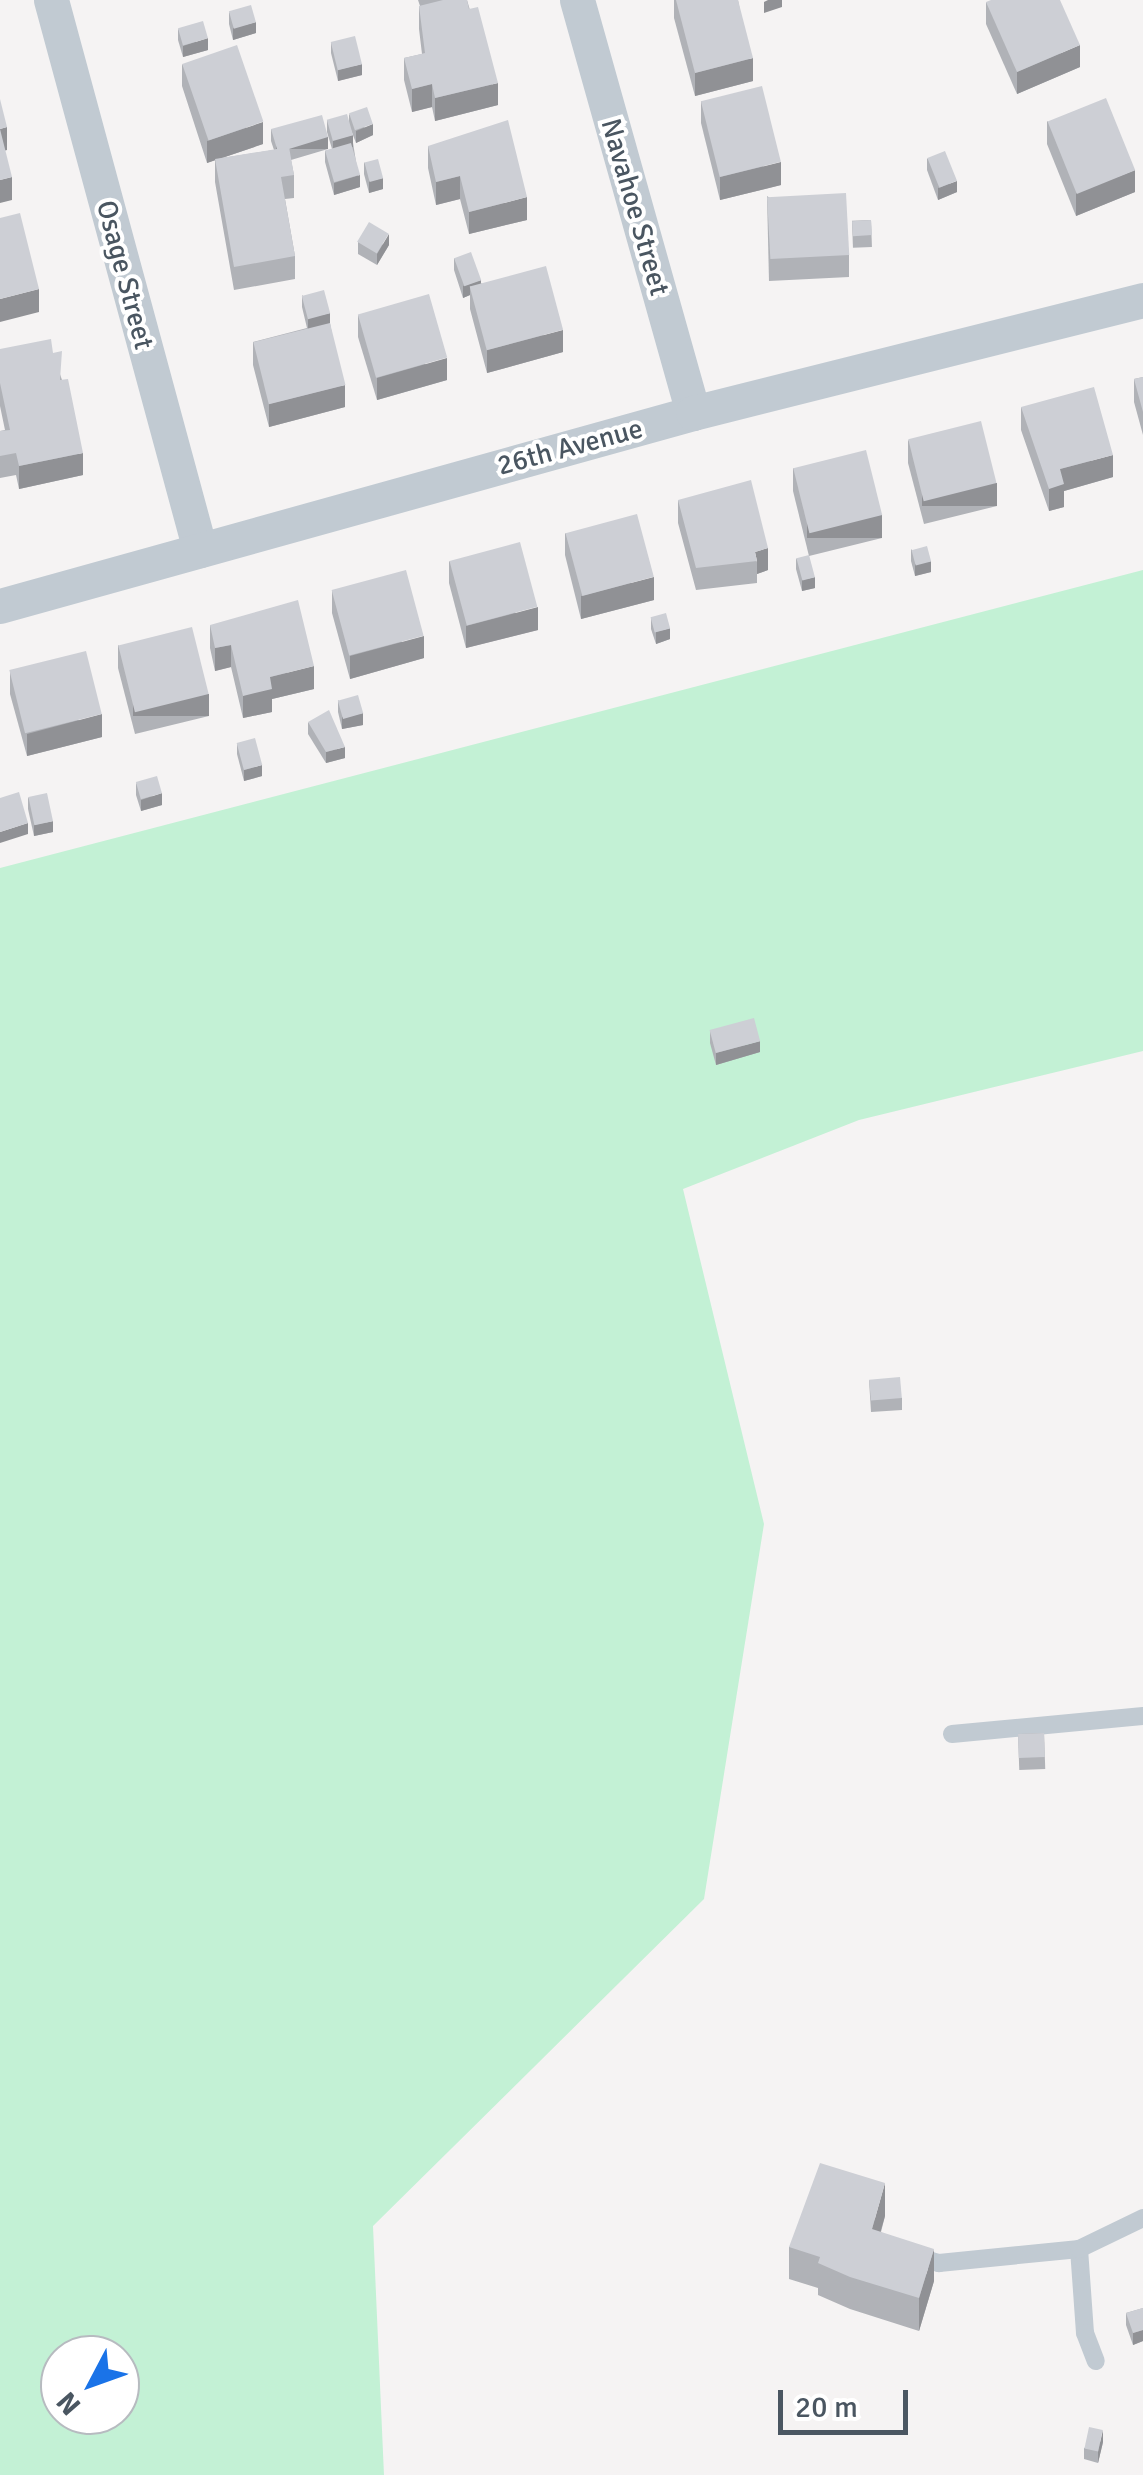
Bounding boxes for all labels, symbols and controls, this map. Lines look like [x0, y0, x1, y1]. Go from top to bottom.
street label: Navahoe Street [594, 115, 676, 299]
street label: Osage Street [89, 197, 161, 353]
street label: 26th Avenue [494, 411, 646, 483]
north arrow [40, 2335, 140, 2435]
scale bar [783, 2370, 913, 2432]
text: N [50, 2385, 88, 2422]
text: 20 m [795, 2389, 858, 2426]

